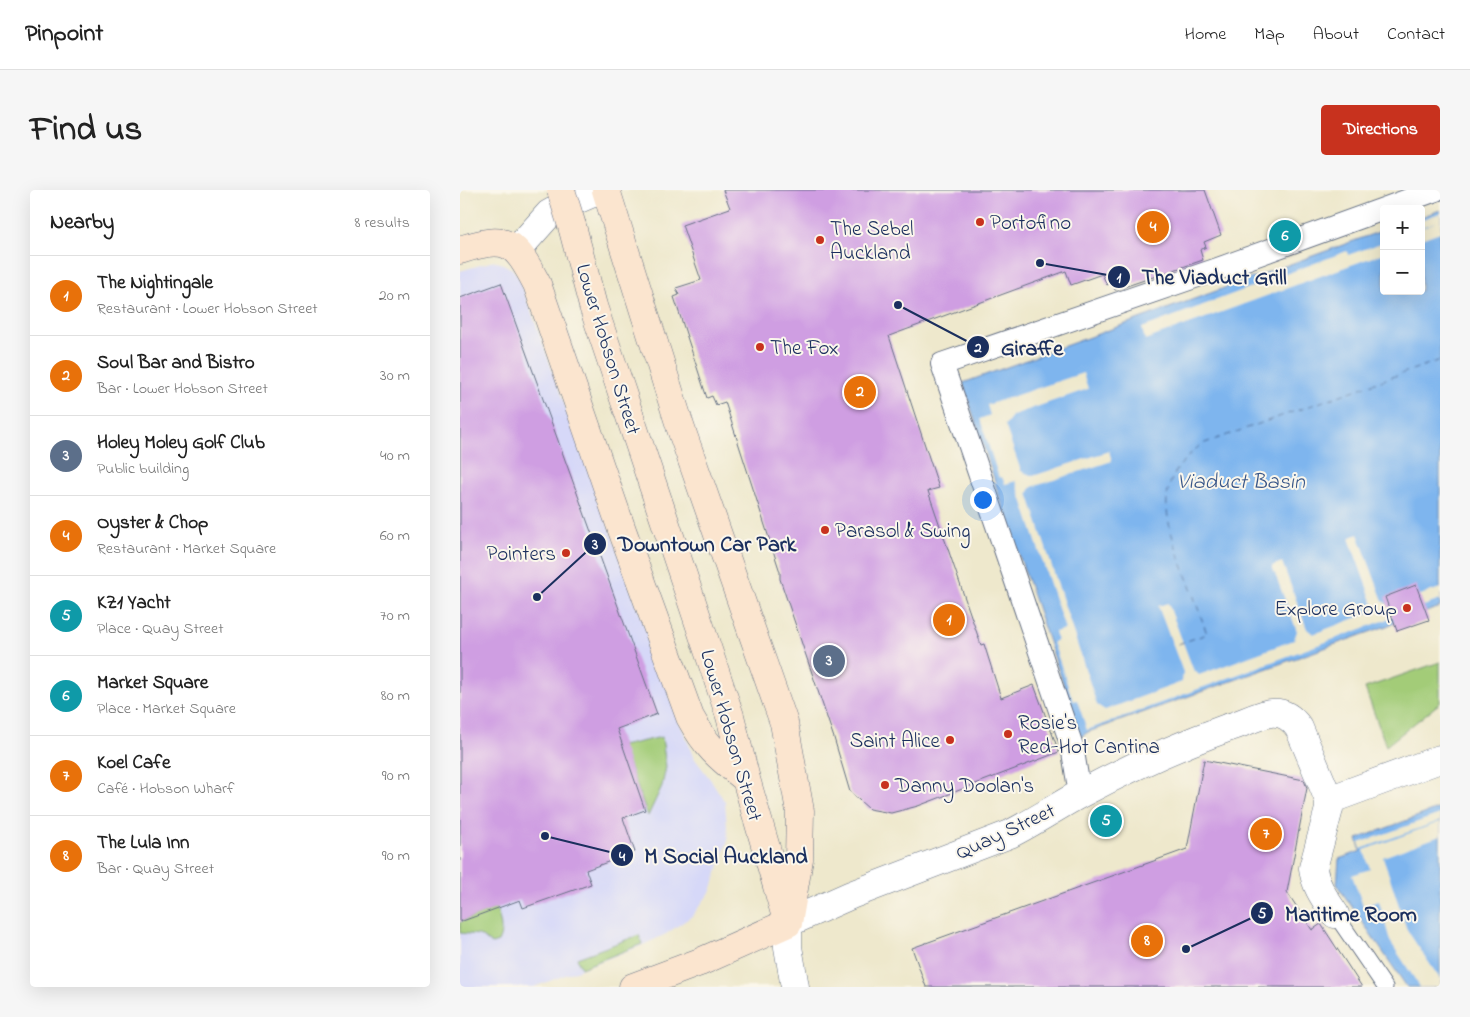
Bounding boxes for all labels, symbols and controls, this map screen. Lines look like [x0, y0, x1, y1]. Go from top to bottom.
text: Pinpoint [25, 17, 103, 52]
text: Home [1185, 22, 1226, 48]
text: Map [1254, 22, 1285, 48]
text: About [1313, 22, 1359, 48]
text: Contact [1387, 22, 1445, 48]
text: Find us [30, 105, 142, 156]
button: Directions [1321, 105, 1440, 155]
map controls [1380, 205, 1425, 295]
button: + [1380, 205, 1425, 250]
text: Nearby [50, 208, 114, 238]
pin: 4 [1137, 208, 1169, 246]
place label: Portofino [990, 209, 1071, 239]
text: 8 results [354, 211, 410, 235]
place label: The Sebel Auckland [830, 215, 914, 269]
marker: Portofino [974, 216, 986, 228]
pin: 6 [1269, 217, 1301, 255]
marker: The Sebel Auckland [814, 234, 826, 246]
button: − [1380, 250, 1425, 295]
callout: The Viaduct Grill [1106, 258, 1297, 295]
street label: Lower Hobson Street [567, 260, 647, 439]
text: The Viaduct Grill [1141, 263, 1287, 295]
text: 1 [1117, 267, 1122, 289]
text: The Nightingale [97, 270, 213, 297]
text: 1 [63, 284, 69, 308]
text: 20 m [379, 284, 410, 308]
text: Restaurant · Lower Hobson Street [97, 297, 318, 321]
callout: Giraffe [966, 328, 1073, 365]
place label: The Fox [770, 334, 839, 364]
text: Giraffe [1001, 334, 1064, 366]
text: 2 [973, 337, 982, 359]
marker: The Fox [754, 341, 766, 353]
text: Soul Bar and Bistro [97, 350, 255, 377]
text: 2 [62, 364, 70, 388]
text: 30 m [380, 364, 410, 388]
pin: 2 [844, 373, 876, 411]
text: Bar · Lower Hobson Street [97, 377, 268, 401]
text: Holey Moley Golf Club [97, 430, 265, 457]
text: 3 [63, 444, 69, 468]
text: 40 m [380, 444, 410, 468]
text: Public building [97, 457, 189, 481]
water label: Viaduct Basin [1177, 467, 1306, 499]
your location [970, 487, 996, 513]
text: Oyster & Chop [97, 510, 208, 537]
place label: Parasol & Swing [835, 517, 971, 549]
text: 4 [63, 524, 69, 548]
text: 60 m [380, 524, 410, 548]
marker: Parasol & Swing [819, 524, 831, 536]
callout: Downtown Car Park [583, 525, 806, 562]
text: Downtown Car Park [617, 530, 798, 562]
text: 3 [591, 534, 598, 556]
text: Restaurant · Market Square [97, 537, 276, 561]
place label: Pointers [486, 540, 556, 570]
marker: Pointers [560, 547, 572, 559]
text: KZ1 Yacht [97, 590, 171, 617]
place label: Explore Group [1274, 595, 1397, 625]
pin: 1 [933, 601, 965, 639]
marker: Explore Group [1401, 602, 1413, 614]
text: 5 [61, 604, 71, 628]
text: 70 m [380, 604, 410, 628]
text: Place · Quay Street [97, 617, 224, 641]
pin: 3 [813, 642, 845, 680]
street label: Lower Hobson Street [691, 646, 769, 825]
text: Market Square [97, 670, 208, 697]
text: 6 [62, 684, 70, 708]
text: 80 m [381, 684, 410, 708]
text: Place · Market Square [97, 697, 236, 721]
place label: Rosie's Red-Hot Cantina [1018, 709, 1160, 763]
place label: Saint Alice [850, 727, 941, 757]
marker: Rosie's Red-Hot Cantina [1002, 728, 1014, 740]
marker: Saint Alice [944, 734, 956, 746]
text: Koel Cafe [97, 750, 171, 777]
text: 7 [63, 764, 69, 788]
text: 90 m [382, 764, 410, 788]
place label: Danny Doolan's [894, 772, 1034, 804]
text: Café · Hobson Wharf [97, 777, 234, 801]
marker: Danny Doolan's [879, 779, 891, 791]
street label: Quay Street [951, 797, 1061, 871]
pin: 5 [1090, 802, 1122, 840]
pin: 7 [1250, 815, 1282, 853]
text: The Lula Inn [97, 830, 189, 857]
callout: M Social Auckland [609, 837, 818, 874]
text: M Social Auckland [644, 842, 808, 874]
text: 8 [63, 844, 69, 868]
text: 90 m [382, 844, 410, 868]
text: 4 [618, 846, 626, 868]
text: Bar · Quay Street [97, 857, 214, 881]
callout: Maritime Room [1250, 894, 1427, 931]
text: Maritime Room [1285, 900, 1417, 932]
text: 5 [1258, 903, 1267, 925]
pin: 8 [1131, 922, 1163, 960]

